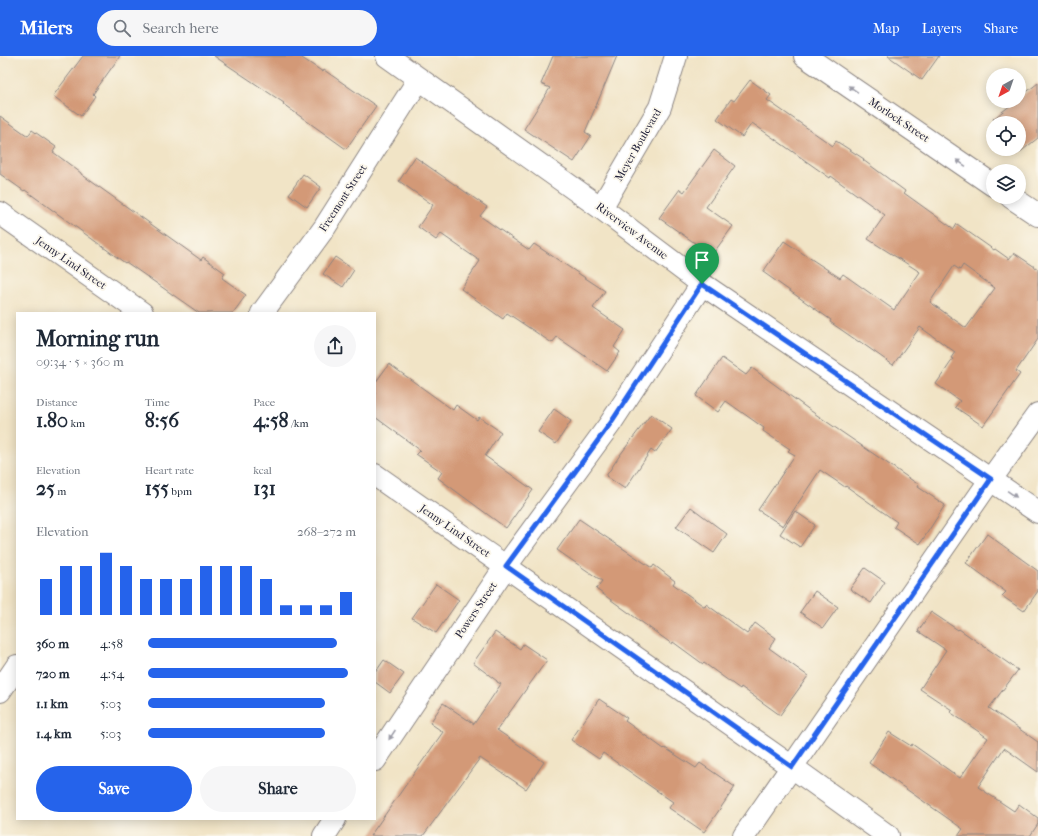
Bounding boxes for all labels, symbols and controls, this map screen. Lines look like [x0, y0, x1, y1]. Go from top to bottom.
search box [97, 10, 377, 46]
text: Milers [20, 17, 73, 39]
icon: search [111, 17, 133, 39]
text: Search here [143, 19, 219, 37]
text: Map [873, 20, 900, 37]
text: Layers [922, 20, 962, 37]
text: Share [984, 20, 1018, 37]
north arrow [986, 68, 1026, 108]
map controls [986, 68, 1026, 204]
one-way arrow [848, 85, 859, 93]
street label: Morlock Street [866, 95, 932, 145]
street label: Meyer Boulevard [612, 106, 665, 184]
button: locate [986, 116, 1026, 156]
one-way arrow [955, 159, 967, 166]
street label: Freemont Street [316, 162, 370, 234]
button: layers [986, 164, 1026, 204]
street label: Riverview Avenue [594, 200, 671, 263]
street label: Jenny Lind Street [32, 233, 109, 292]
pin [685, 243, 719, 284]
icon: arrive [691, 249, 713, 271]
button: share [314, 325, 356, 367]
text: Morning run [36, 326, 159, 352]
text: 09:34 · 5 × 360 m [36, 354, 124, 369]
text: Distance [36, 396, 77, 409]
text: Time [145, 396, 170, 409]
text: Pace [253, 396, 275, 409]
text: 1.80 [36, 409, 68, 432]
text: 8:56 [145, 409, 179, 432]
text: 4:58 [253, 409, 289, 432]
text: km [68, 417, 85, 430]
text: /km [289, 417, 309, 430]
text: Elevation [36, 464, 80, 477]
text: Heart rate [145, 464, 194, 477]
text: kcal [253, 464, 272, 477]
text: 25 [36, 477, 55, 500]
text: 155 [145, 477, 169, 500]
text: 131 [253, 477, 276, 500]
text: m [55, 485, 66, 498]
text: bpm [169, 485, 192, 498]
one-way arrow [1007, 490, 1018, 498]
street label: Jenny Lind Street [416, 501, 493, 560]
text: Elevation [36, 524, 89, 539]
text: 268–272 m [297, 524, 356, 539]
street label: Powers Street [452, 579, 500, 641]
text: 360 m [36, 636, 69, 651]
text: 4:58 [100, 636, 123, 651]
text: 720 m [36, 666, 70, 681]
text: 4:54 [100, 666, 124, 681]
text: 1.1 km [36, 696, 68, 711]
text: 5:03 [100, 696, 121, 711]
text: 1.4 km [36, 726, 71, 741]
text: 5:03 [100, 726, 121, 741]
one-way arrow [388, 730, 396, 740]
button: Save [36, 766, 192, 812]
button: Share [200, 766, 356, 812]

